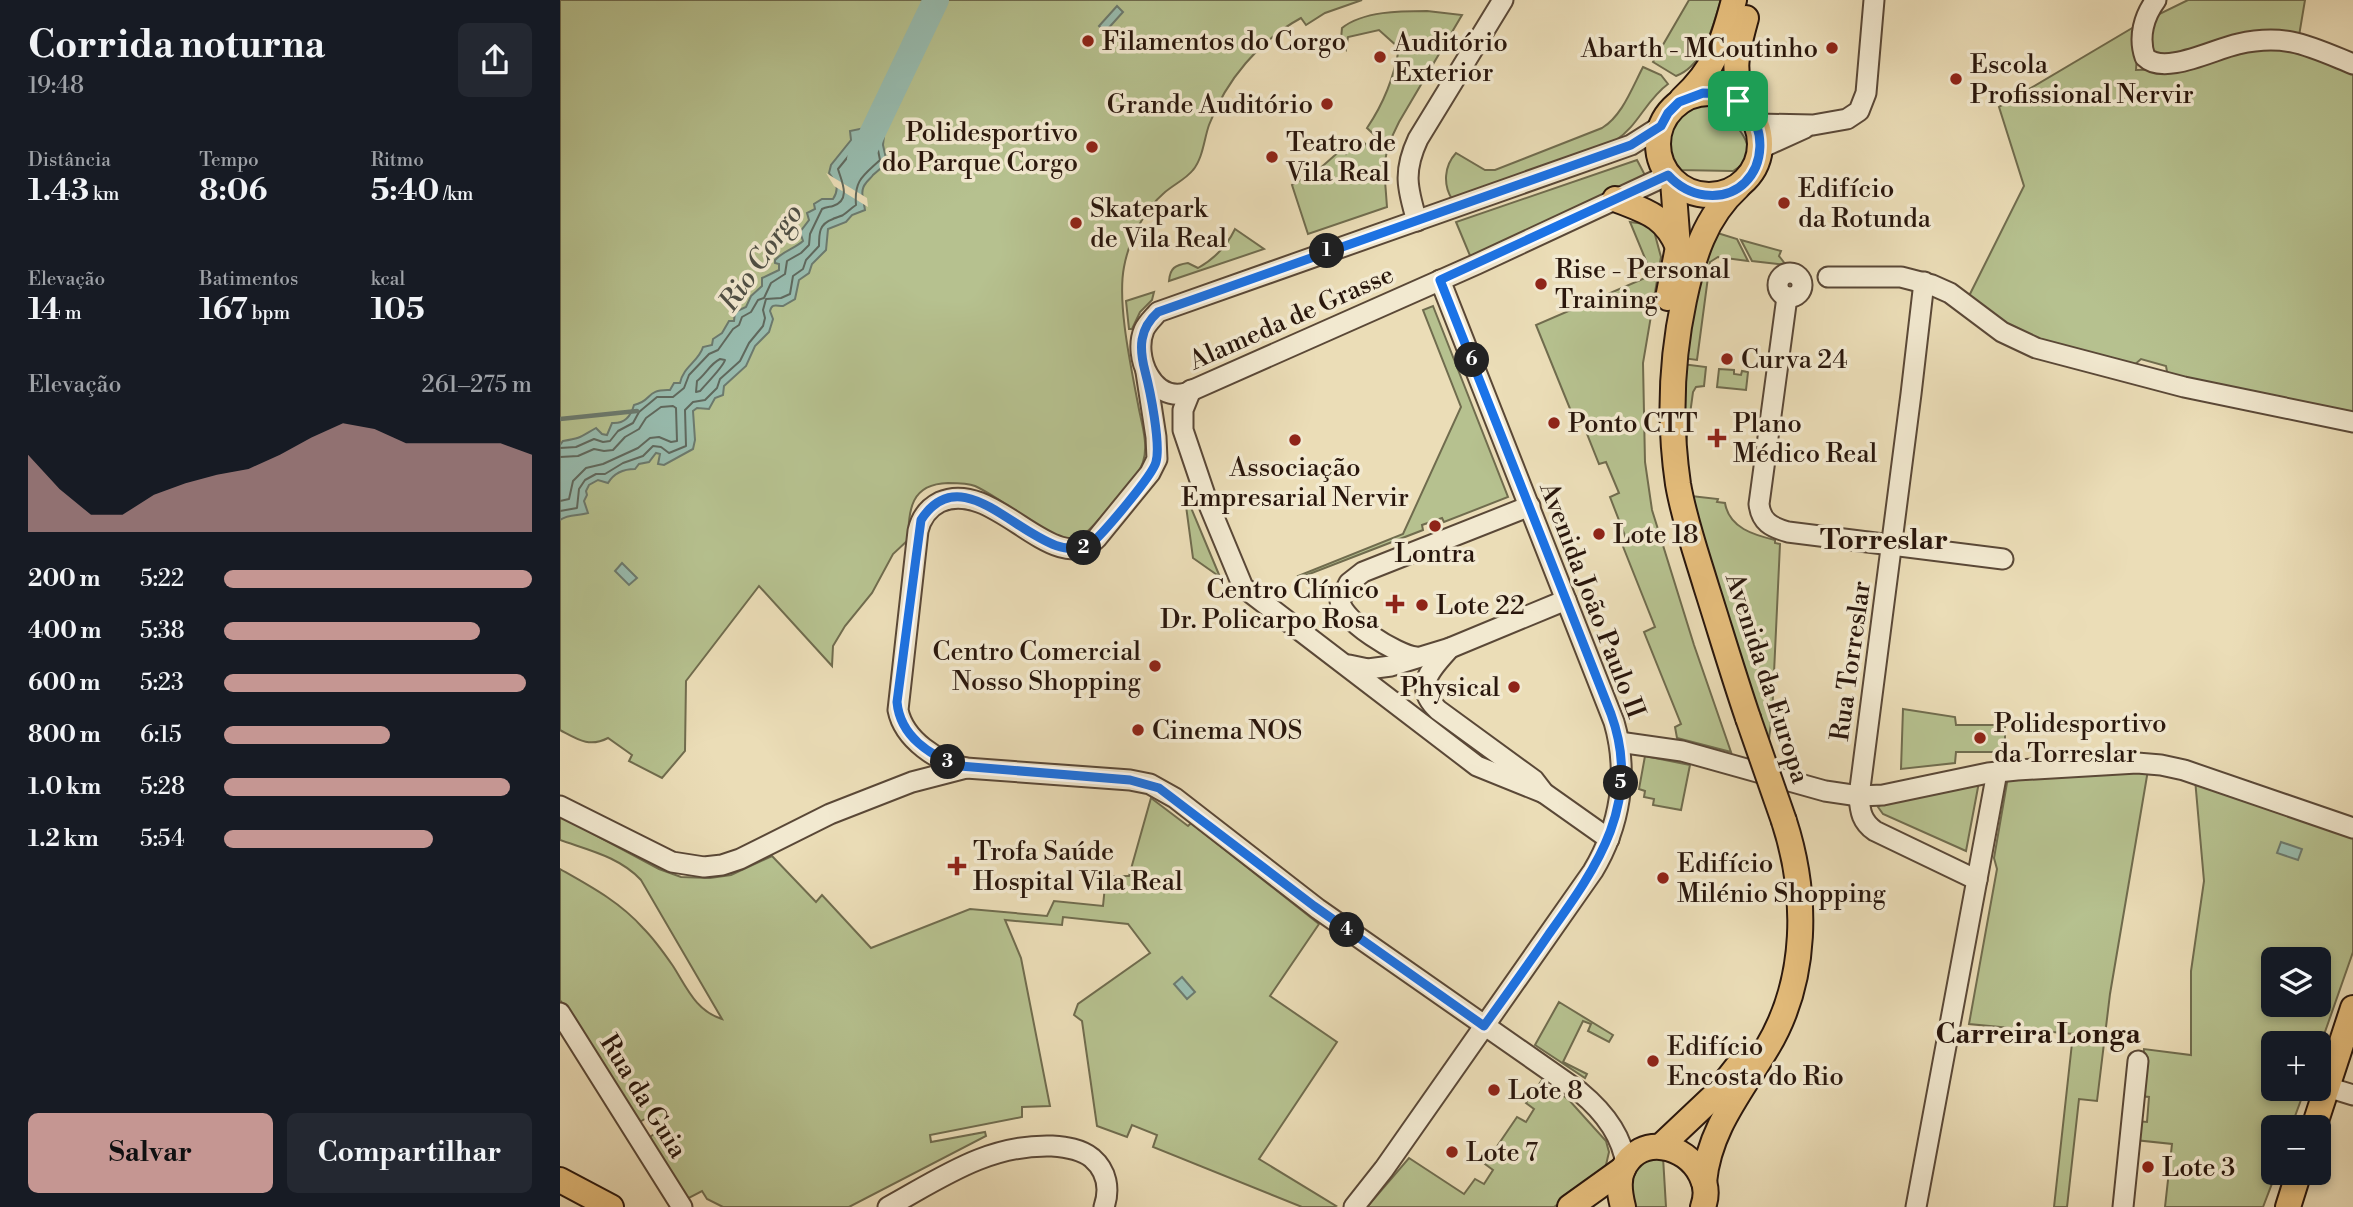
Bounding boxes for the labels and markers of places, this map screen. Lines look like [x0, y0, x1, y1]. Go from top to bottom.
place label: Filamentos do Corgo [1102, 26, 1346, 58]
place label: Auditório Exterior [1393, 27, 1508, 89]
marker: Filamentos do Corgo [1080, 33, 1096, 49]
place label: Abarth - MCoutinho [1580, 33, 1818, 65]
marker: Abarth - MCoutinho [1824, 40, 1840, 56]
marker: Auditório Exterior [1372, 49, 1388, 65]
place label: Escola Profissional Nervir [1970, 49, 2194, 111]
pin [1708, 71, 1768, 131]
marker: Escola Profissional Nervir [1948, 71, 1964, 87]
place label: Grande Auditório [1107, 89, 1313, 121]
marker: Grande Auditório [1319, 96, 1335, 112]
place label: Polidesportivo do Parque Corgo [882, 117, 1078, 179]
place label: Teatro de Vila Real [1285, 127, 1396, 189]
marker: Polidesportivo do Parque Corgo [1084, 139, 1100, 155]
marker: Teatro de Vila Real [1264, 149, 1280, 165]
place label: Edifício da Rotunda [1798, 173, 1932, 235]
place label: Skatepark de Vila Real [1090, 193, 1227, 255]
marker: Edifício da Rotunda [1776, 195, 1792, 211]
marker: Skatepark de Vila Real [1068, 215, 1084, 231]
pin: 1 [1310, 233, 1344, 268]
place label: Rise - Personal Training [1555, 254, 1730, 316]
marker: Rise - Personal Training [1533, 276, 1549, 292]
pin: 6 [1454, 342, 1490, 378]
place label: Curva 24 [1741, 344, 1848, 376]
marker: Curva 24 [1719, 351, 1735, 367]
place label: Ponto CTT [1568, 408, 1698, 440]
place label: Plano Médico Real [1733, 408, 1878, 470]
marker: Ponto CTT [1546, 415, 1562, 431]
marker: Plano Médico Real [1707, 428, 1727, 448]
marker: Associação Empresarial Nervir [1287, 432, 1303, 448]
place label: Associação Empresarial Nervir [1181, 452, 1409, 514]
marker: Lontra [1427, 518, 1443, 534]
place label: Lote 18 [1613, 519, 1699, 551]
marker: Lote 18 [1591, 526, 1607, 542]
pin: 2 [1066, 530, 1102, 566]
place label: Lontra [1395, 538, 1476, 570]
place label: Centro Clínico Dr. Policarpo Rosa [1160, 574, 1380, 636]
place label: Lote 22 [1436, 590, 1525, 622]
marker: Centro Clínico Dr. Policarpo Rosa [1385, 594, 1405, 614]
marker: Lote 22 [1414, 597, 1430, 613]
place label: Centro Comercial Nosso Shopping [933, 636, 1142, 698]
marker: Centro Comercial Nosso Shopping [1147, 658, 1163, 674]
place label: Physical [1400, 672, 1500, 704]
marker: Physical [1506, 679, 1522, 695]
place label: Polidesportivo da Torreslar [1994, 708, 2167, 770]
place label: Cinema NOS [1152, 715, 1303, 747]
marker: Cinema NOS [1130, 722, 1146, 738]
marker: Polidesportivo da Torreslar [1972, 730, 1988, 746]
pin: 3 [930, 744, 966, 780]
pin: 5 [1604, 766, 1638, 800]
place label: Trofa Saúde Hospital Vila Real [973, 836, 1183, 898]
place label: Edifício Milénio Shopping [1677, 848, 1887, 910]
marker: Trofa Saúde Hospital Vila Real [947, 856, 967, 876]
marker: Edifício Milénio Shopping [1655, 870, 1671, 886]
pin: 4 [1330, 912, 1364, 948]
place label: Edifício Encosta do Rio [1667, 1031, 1844, 1093]
marker: Edifício Encosta do Rio [1645, 1053, 1661, 1069]
place label: Lote 8 [1508, 1075, 1583, 1107]
marker: Lote 8 [1486, 1082, 1502, 1098]
place label: Lote 7 [1466, 1137, 1538, 1169]
marker: Lote 7 [1444, 1144, 1460, 1160]
place label: Lote 3 [2162, 1152, 2235, 1184]
marker: Lote 3 [2140, 1159, 2156, 1175]

